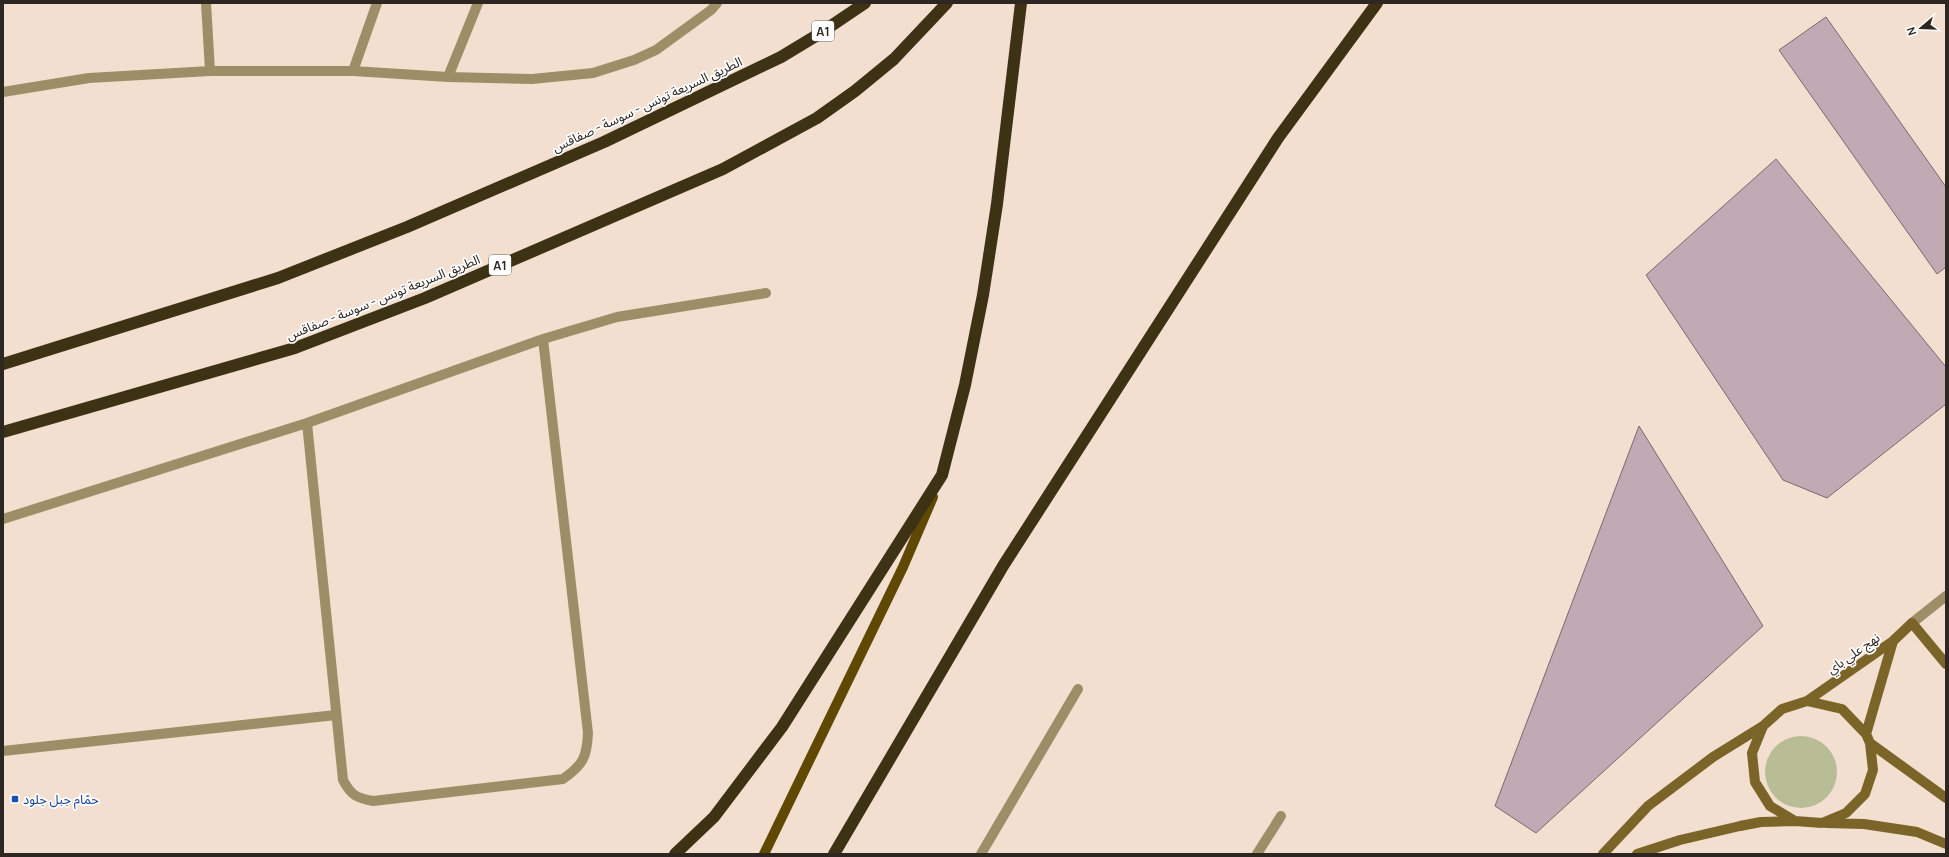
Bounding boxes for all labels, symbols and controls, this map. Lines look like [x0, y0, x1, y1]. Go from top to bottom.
north arrow [1901, 8, 1941, 48]
road number: A1 [812, 21, 834, 41]
text: N [1903, 25, 1919, 38]
street label: الطريق السريعة تونس - سوسة - صفاقس [549, 52, 745, 156]
street label: الطريق السريعة تونس - سوسة - صفاقس [283, 250, 483, 344]
road number: A1 [489, 255, 511, 275]
street label: نهج علي باي [1823, 628, 1884, 679]
place label: حمّام جبل جلود [23, 790, 99, 809]
marker: حمّام جبل جلود [10, 794, 20, 804]

